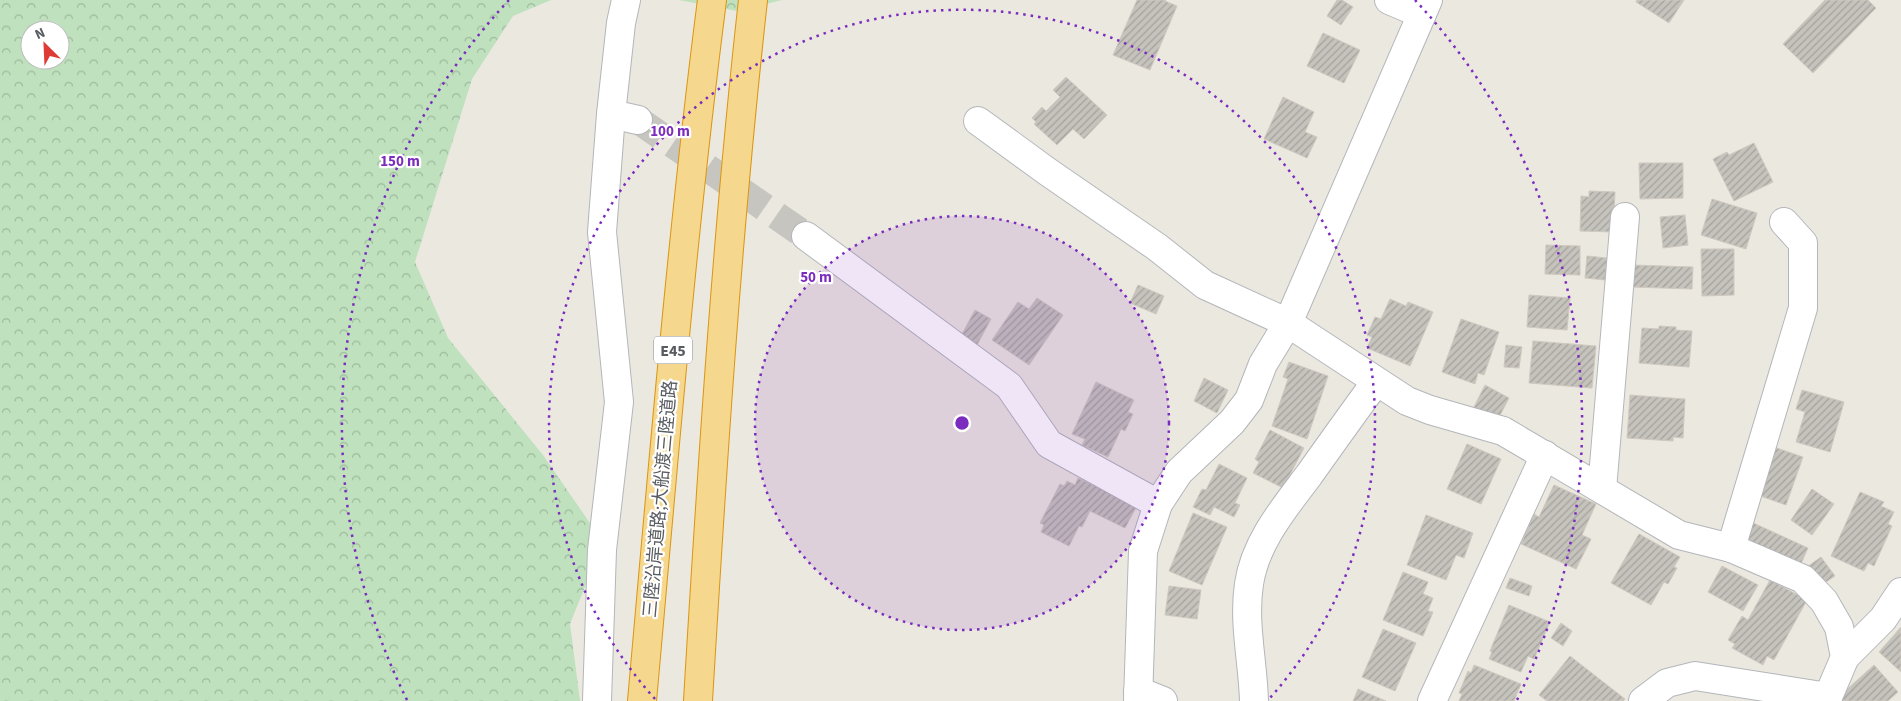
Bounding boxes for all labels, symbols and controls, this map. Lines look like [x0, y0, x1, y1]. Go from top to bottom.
north arrow [20, 20, 70, 70]
text: N [32, 23, 48, 45]
text: 100 m [650, 121, 690, 142]
text: 150 m [380, 151, 420, 172]
text: 50 m [800, 267, 832, 288]
road number: E45 [654, 336, 692, 364]
street label: 三陸沿岸道路;大船渡三陸道路 [638, 379, 683, 619]
centre of rings [953, 414, 971, 432]

